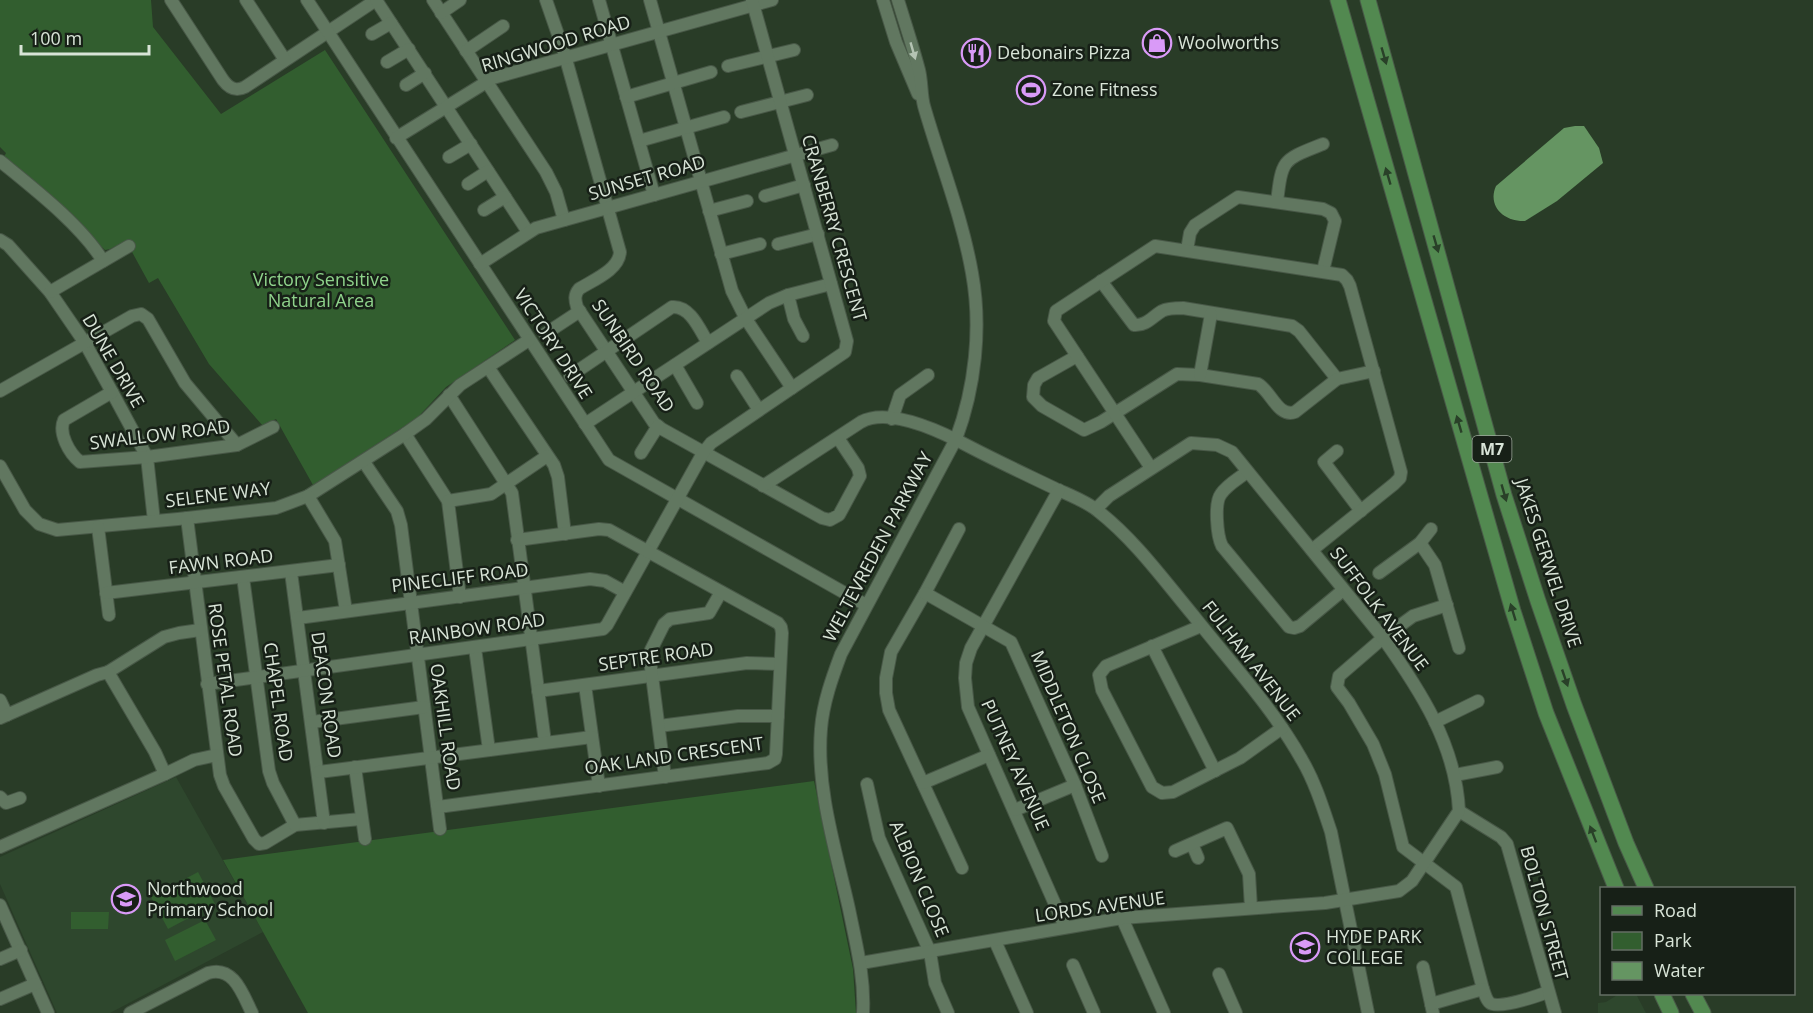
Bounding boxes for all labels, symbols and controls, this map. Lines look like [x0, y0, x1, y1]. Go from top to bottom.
street label: RINGWOOD ROAD [478, 9, 633, 77]
scale bar [21, 18, 148, 56]
text: 100 m [30, 26, 82, 50]
shop icon: Woolworths [1141, 27, 1173, 59]
place label: Woolworths [1178, 30, 1279, 54]
restaurant icon: Debonairs Pizza [960, 37, 992, 69]
place label: Debonairs Pizza [997, 40, 1130, 64]
one-way arrow [909, 42, 918, 60]
one-way arrow [1379, 47, 1389, 65]
sports icon: Zone Fitness [1015, 74, 1047, 106]
place label: Zone Fitness [1052, 77, 1158, 101]
street label: CRANBERRY CRESCENT [797, 132, 873, 324]
street label: SUNSET ROAD [585, 149, 708, 205]
one-way arrow [1383, 167, 1392, 185]
one-way arrow [1432, 235, 1441, 253]
park label: Victory Sensitive Natural Area [253, 267, 389, 312]
street label: VICTORY DRIVE [509, 284, 598, 403]
street label: SUNBIRD ROAD [587, 294, 681, 417]
street label: DUNE DRIVE [77, 309, 150, 412]
street label: SWALLOW ROAD [88, 413, 232, 455]
one-way arrow [1454, 415, 1463, 433]
road number: M7 [1472, 436, 1512, 462]
street label: WELTEVREDEN PARKWAY [817, 447, 938, 646]
street label: JAKES GERWEL DRIVE [1510, 473, 1588, 650]
street label: SELENE WAY [164, 476, 273, 512]
one-way arrow [1500, 484, 1509, 502]
street label: SUFFOLK AVENUE [1325, 541, 1434, 675]
street label: FAWN ROAD [167, 543, 274, 579]
street label: PINECLIFF ROAD [390, 557, 530, 597]
street label: FULHAM AVENUE [1197, 595, 1306, 725]
street label: ROSE PETAL ROAD [203, 601, 249, 758]
one-way arrow [1508, 603, 1517, 621]
street label: RAINBOW ROAD [407, 607, 547, 649]
street label: DEACON ROAD [306, 630, 348, 760]
street label: SEPTRE ROAD [597, 636, 715, 676]
street label: CHAPEL ROAD [259, 641, 299, 763]
street label: MIDDLETON CLOSE [1026, 647, 1112, 807]
street label: OAKHILL ROAD [425, 662, 467, 792]
one-way arrow [1560, 669, 1570, 687]
street label: PUTNEY AVENUE [976, 695, 1056, 834]
street label: OAK LAND CRESCENT [583, 731, 765, 779]
street label: ALBION CLOSE [885, 817, 955, 940]
one-way arrow [1588, 825, 1598, 843]
street label: BOLTON STREET [1516, 843, 1574, 983]
place label: Northwood Primary School [147, 876, 273, 921]
school or university icon: Northwood Primary School [110, 883, 142, 915]
street label: LORDS AVENUE [1033, 885, 1166, 927]
legend [1600, 887, 1795, 995]
text: Road [1654, 898, 1697, 922]
place label: HYDE PARK COLLEGE [1326, 924, 1422, 969]
text: Park [1654, 928, 1692, 952]
school or university icon: HYDE PARK COLLEGE [1289, 931, 1321, 963]
text: Water [1654, 958, 1705, 982]

